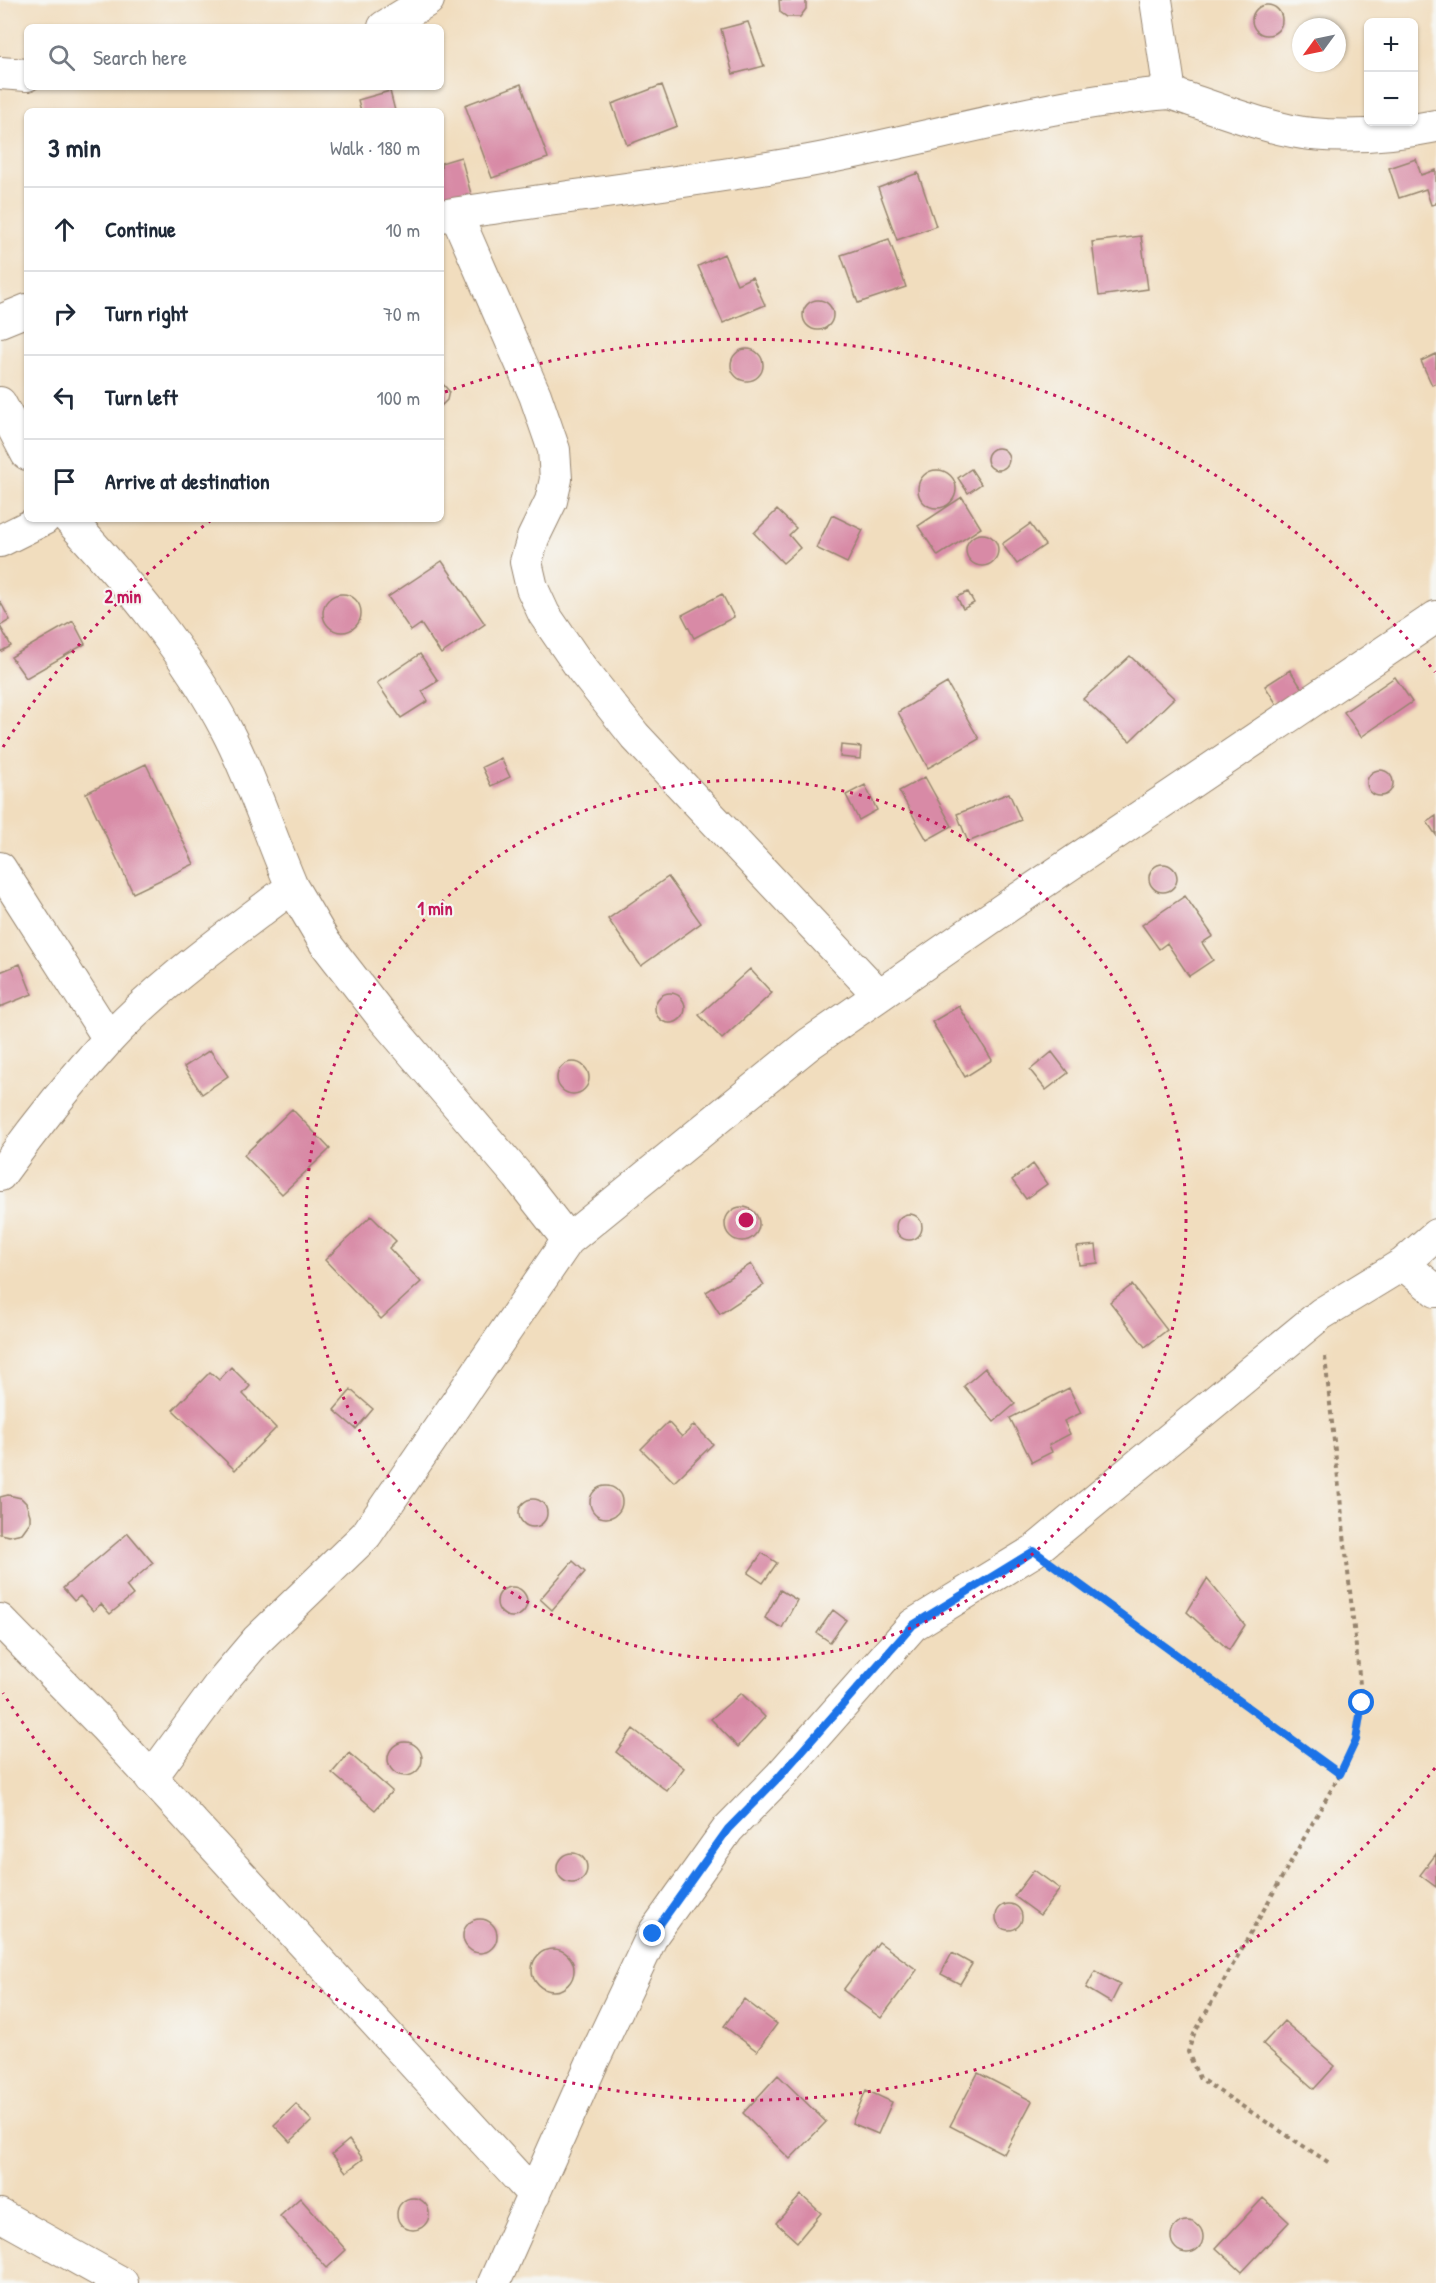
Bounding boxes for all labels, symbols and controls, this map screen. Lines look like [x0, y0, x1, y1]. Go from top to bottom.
north arrow [1292, 18, 1346, 72]
map controls [1364, 18, 1418, 126]
button: + [1364, 18, 1418, 72]
search box [24, 24, 444, 90]
icon: search [45, 41, 78, 74]
text: Search here [93, 42, 187, 72]
button: − [1364, 72, 1418, 126]
text: 3 min [48, 130, 101, 165]
text: Walk · 180 m [330, 134, 420, 161]
icon: ahead [48, 213, 81, 246]
text: Continue [105, 214, 176, 244]
text: 10 m [386, 216, 420, 243]
icon: right [48, 297, 81, 330]
text: Turn right [105, 298, 188, 328]
text: 70 m [383, 300, 420, 327]
icon: left [48, 381, 81, 414]
text: Turn left [105, 382, 178, 412]
text: 100 m [377, 384, 420, 411]
icon: arrive [48, 465, 81, 498]
text: Arrive at destination [105, 466, 270, 496]
text: 2 min [105, 584, 141, 609]
text: 1 min [417, 896, 453, 921]
centre of rings [736, 1210, 756, 1230]
route start [1348, 1689, 1374, 1715]
route end [639, 1920, 665, 1946]

